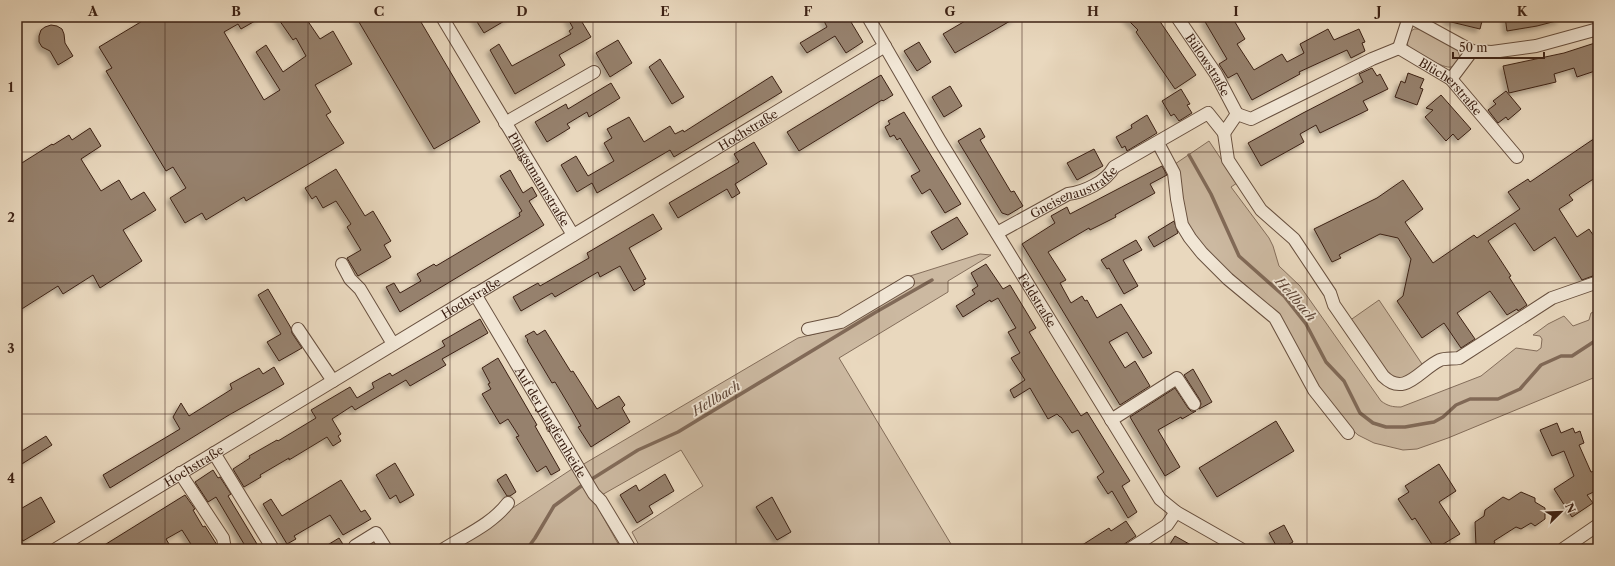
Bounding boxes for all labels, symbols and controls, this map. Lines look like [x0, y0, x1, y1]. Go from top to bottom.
text: A [87, 3, 99, 19]
text: B [231, 3, 241, 19]
text: C [374, 3, 384, 19]
text: D [516, 3, 528, 19]
text: E [660, 3, 670, 19]
text: F [804, 3, 813, 19]
text: G [944, 3, 956, 19]
text: H [1087, 3, 1099, 19]
text: I [1233, 3, 1239, 19]
text: J [1374, 3, 1382, 19]
text: K [1517, 3, 1528, 19]
street label: Bülowstraße [1183, 30, 1234, 99]
scale bar [1453, 34, 1544, 60]
text: 50 m [1459, 40, 1488, 55]
street label: Blücherstraße [1416, 54, 1486, 118]
text: 1 [8, 79, 14, 95]
street label: Hochstraße [715, 105, 780, 153]
street label: Pfingstmannstraße [505, 129, 574, 229]
street label: Gneisenaustraße [1027, 163, 1120, 221]
text: 2 [7, 209, 15, 225]
street label: Feldstraße [1015, 270, 1060, 330]
street label: Hochstraße [438, 273, 503, 321]
water label: Hellbach [1272, 273, 1320, 325]
text: 3 [7, 340, 15, 356]
street label: Auf der Jungfernheide [512, 363, 590, 480]
water label: Hellbach [688, 377, 743, 419]
street label: Hochstraße [161, 442, 226, 489]
text: 4 [7, 470, 15, 486]
north arrow [1541, 492, 1581, 532]
text: N [1562, 501, 1579, 516]

